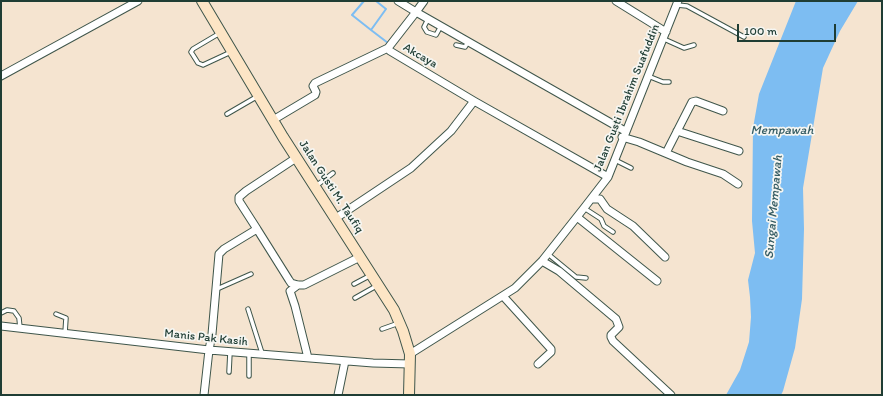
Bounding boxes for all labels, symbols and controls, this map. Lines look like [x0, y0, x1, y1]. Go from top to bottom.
scale bar [739, 16, 838, 42]
street label: Jalan Gusti Ibrahim Suafuddin [591, 22, 663, 174]
text: 100 m [744, 24, 777, 38]
street label: Akcaya [400, 40, 440, 72]
water label: Mempawah [751, 123, 813, 139]
street label: Jalan Gusti M. Taufiq [296, 138, 366, 236]
water label: Sungai Mempawah [762, 155, 786, 259]
street label: Manis Pak Kasih [164, 326, 248, 350]

